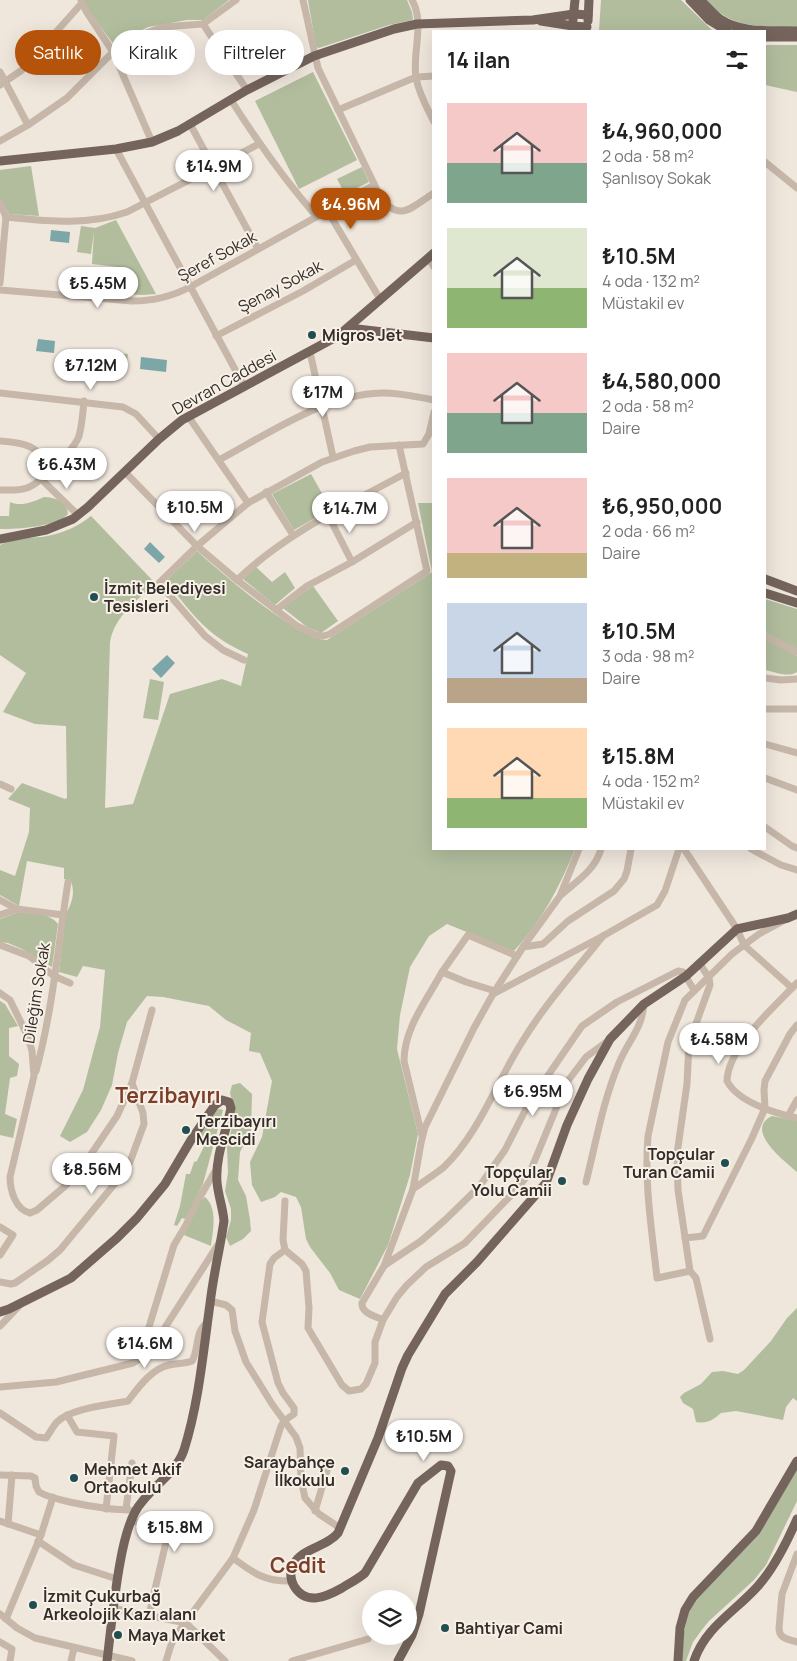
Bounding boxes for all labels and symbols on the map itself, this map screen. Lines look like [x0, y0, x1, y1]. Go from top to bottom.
pin: ₺14.9M [173, 150, 255, 192]
pin: ₺4.96M [310, 188, 392, 230]
street label: Şeref Sokak [174, 225, 261, 287]
street label: Şenay Sokak [234, 254, 327, 317]
pin: ₺5.45M [57, 266, 139, 309]
place label: Migros Jet [322, 324, 402, 346]
marker: Migros Jet [306, 329, 318, 341]
street label: Devran Caddesi [168, 344, 280, 420]
pin: ₺7.12M [50, 348, 132, 391]
pin: ₺17M [293, 376, 353, 418]
pin: ₺6.43M [26, 448, 108, 490]
pin: ₺10.5M [154, 490, 236, 533]
pin: ₺14.7M [309, 492, 391, 534]
place label: İzmit Belediyesi Tesisleri [104, 577, 226, 617]
marker: İzmit Belediyesi Tesisleri [88, 591, 100, 603]
street label: Dileğim Sokak [17, 940, 55, 1045]
pin: ₺4.58M [678, 1022, 760, 1065]
pin: ₺6.95M [492, 1074, 574, 1117]
district label: Terzibayırı [115, 1081, 221, 1109]
place label: Terzibayırı Mescidi [196, 1110, 276, 1150]
marker: Terzibayırı Mescidi [180, 1124, 192, 1136]
place label: Topçular Turan Camii [623, 1143, 715, 1183]
pin: ₺8.56M [51, 1152, 133, 1195]
marker: Topçular Turan Camii [719, 1157, 731, 1169]
place label: Topçular Yolu Camii [472, 1161, 552, 1201]
marker: Topçular Yolu Camii [556, 1175, 568, 1187]
pin: ₺14.6M [104, 1326, 186, 1369]
pin: ₺10.5M [383, 1420, 465, 1462]
place label: Saraybahçe İlkokulu [244, 1451, 335, 1491]
place label: Mehmet Akif Ortaokulu [84, 1458, 181, 1498]
marker: Saraybahçe İlkokulu [339, 1465, 351, 1477]
marker: Mehmet Akif Ortaokulu [68, 1472, 80, 1484]
pin: ₺15.8M [134, 1510, 216, 1553]
district label: Cedit [270, 1551, 326, 1579]
place label: İzmit Çukurbağ Arkeolojik Kazı alanı [43, 1585, 197, 1625]
marker: İzmit Çukurbağ Arkeolojik Kazı alanı [27, 1599, 39, 1611]
place label: Bahtiyar Cami [455, 1617, 563, 1639]
marker: Bahtiyar Cami [439, 1622, 451, 1634]
place label: Maya Market [128, 1624, 226, 1646]
marker: Maya Market [112, 1629, 124, 1641]

